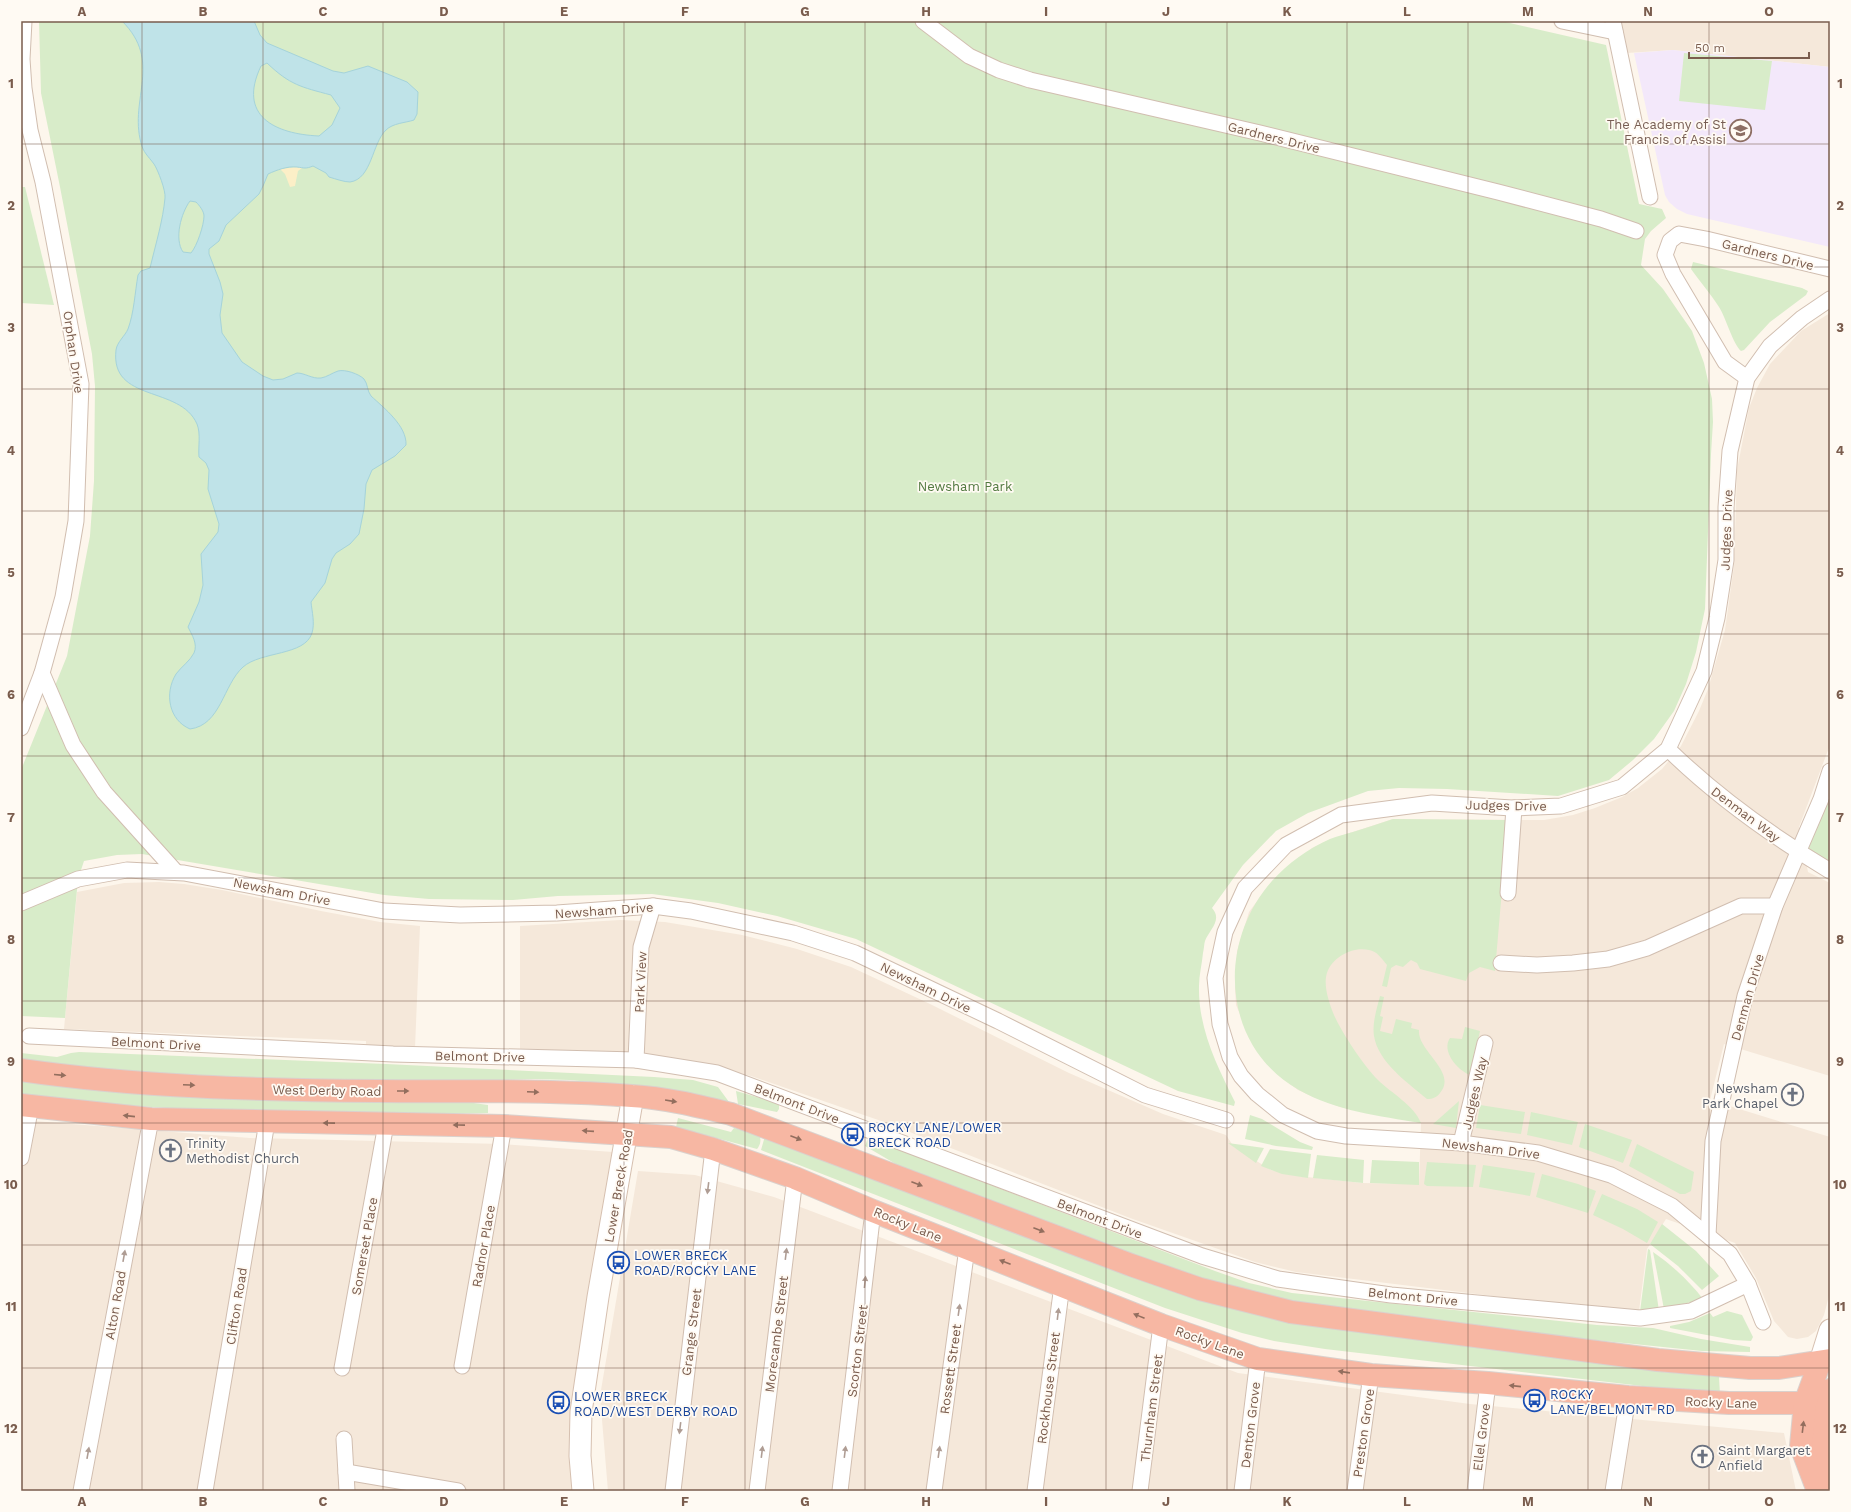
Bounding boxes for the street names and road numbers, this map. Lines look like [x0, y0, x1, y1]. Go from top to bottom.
street label: Gardners Drive [1226, 119, 1321, 156]
street label: Gardners Drive [1720, 236, 1815, 273]
street label: Orphan Drive [60, 310, 87, 394]
street label: Judges Drive [1718, 489, 1735, 571]
street label: Denman Way [1708, 784, 1783, 845]
street label: Judges Drive [1465, 797, 1547, 814]
street label: Newsham Drive [232, 875, 332, 908]
street label: Newsham Drive [554, 900, 654, 921]
street label: Park View [631, 951, 650, 1013]
street label: Denman Drive [1728, 952, 1767, 1042]
street label: Newsham Drive [878, 959, 974, 1016]
street label: Belmont Drive [110, 1034, 201, 1053]
street label: Belmont Drive [435, 1048, 525, 1065]
street label: Judges Way [1459, 1055, 1490, 1131]
street label: Belmont Drive [752, 1080, 842, 1127]
street label: West Derby Road [272, 1082, 382, 1099]
street label: Lower Breck Road [601, 1128, 636, 1244]
street label: Newsham Drive [1441, 1135, 1541, 1162]
street label: Belmont Drive [1055, 1195, 1145, 1242]
street label: Somerset Place [348, 1196, 380, 1296]
street label: Radnor Place [469, 1204, 498, 1289]
street label: Rocky Lane [871, 1204, 944, 1245]
street label: Clifton Road [223, 1266, 250, 1346]
street label: Alton Road [102, 1269, 129, 1341]
street label: Morecambe Street [762, 1274, 791, 1393]
street label: Belmont Drive [1367, 1284, 1459, 1309]
street label: Grange Street [679, 1287, 704, 1377]
street label: Scorton Street [844, 1303, 871, 1398]
street label: Rossett Street [937, 1322, 964, 1415]
street label: Rocky Lane [1173, 1323, 1246, 1362]
street label: Rockhouse Street [1034, 1331, 1063, 1445]
street label: Thurnham Street [1137, 1353, 1166, 1463]
street label: Denton Grove [1238, 1381, 1263, 1469]
street label: Preston Grove [1350, 1388, 1377, 1479]
street label: Rocky Lane [1685, 1394, 1757, 1411]
street label: Ellel Grove [1470, 1402, 1493, 1472]

